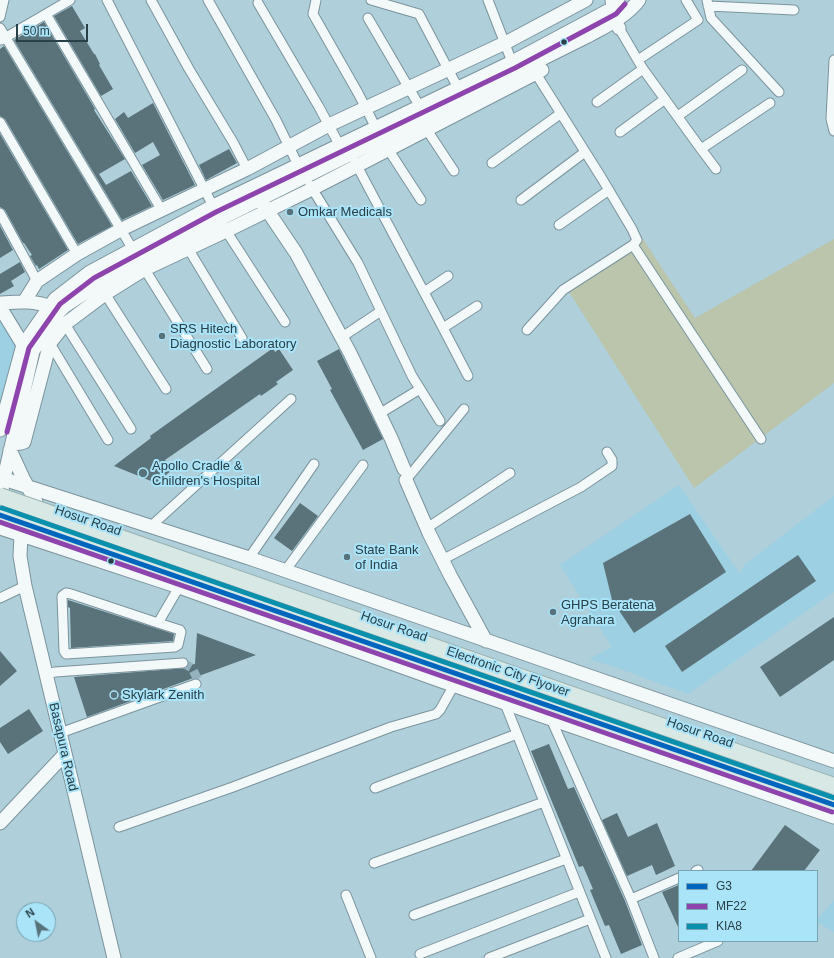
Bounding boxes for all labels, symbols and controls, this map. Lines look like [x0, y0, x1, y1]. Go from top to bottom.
scale bar [18, 16, 90, 42]
text: 50 m [23, 24, 50, 38]
unlabelled marker [559, 37, 569, 47]
place label: Omkar Medicals [298, 204, 392, 220]
marker: Omkar Medicals [285, 207, 295, 217]
place label: SRS Hitech Diagnostic Laboratory [170, 321, 296, 352]
marker: SRS Hitech Diagnostic Laboratory [157, 331, 167, 341]
place label: Apollo Cradle & Children's Hospital [152, 458, 260, 489]
marker: Apollo Cradle & Children's Hospital [137, 467, 149, 479]
street label: Hosur Road [53, 502, 123, 540]
place label: State Bank of India [355, 542, 419, 573]
marker: State Bank of India [342, 552, 352, 562]
unlabelled marker [106, 556, 116, 566]
place label: GHPS Beratena Agrahara [561, 597, 654, 628]
marker: GHPS Beratena Agrahara [548, 607, 558, 617]
street label: Hosur Road [359, 608, 429, 646]
street label: Electronic City Flyover [444, 644, 572, 700]
place label: Skylark Zenith [122, 687, 204, 703]
marker: Skylark Zenith [109, 690, 119, 700]
street label: Basapura Road [45, 701, 81, 793]
street label: Hosur Road [665, 714, 735, 752]
legend [678, 870, 818, 942]
text: G3 [716, 879, 732, 893]
text: MF22 [716, 899, 747, 913]
north arrow [16, 902, 56, 942]
text: N [23, 906, 37, 920]
text: KIA8 [716, 919, 742, 933]

